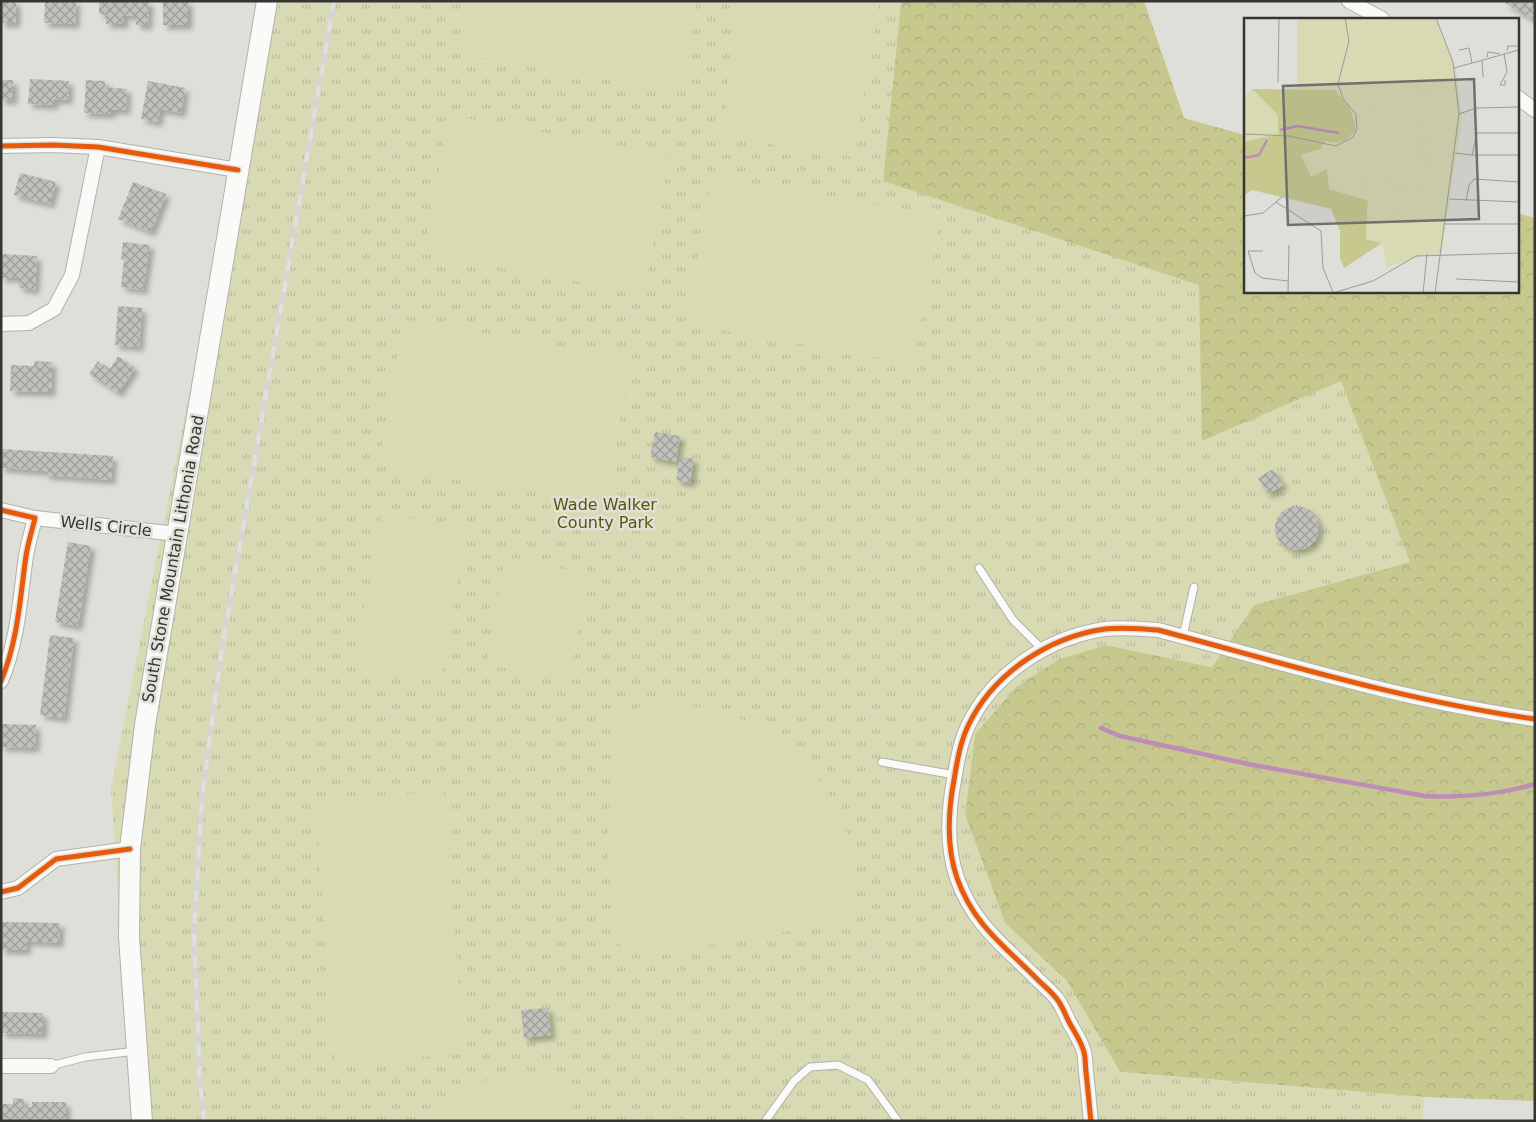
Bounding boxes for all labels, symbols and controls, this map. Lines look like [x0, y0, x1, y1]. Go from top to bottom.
inset map [1244, 18, 1518, 292]
street label: South Stone Mountain Lithonia Road [138, 414, 208, 704]
park label: Wade Walker County Park [553, 495, 657, 532]
street label: Wells Circle [59, 512, 153, 540]

